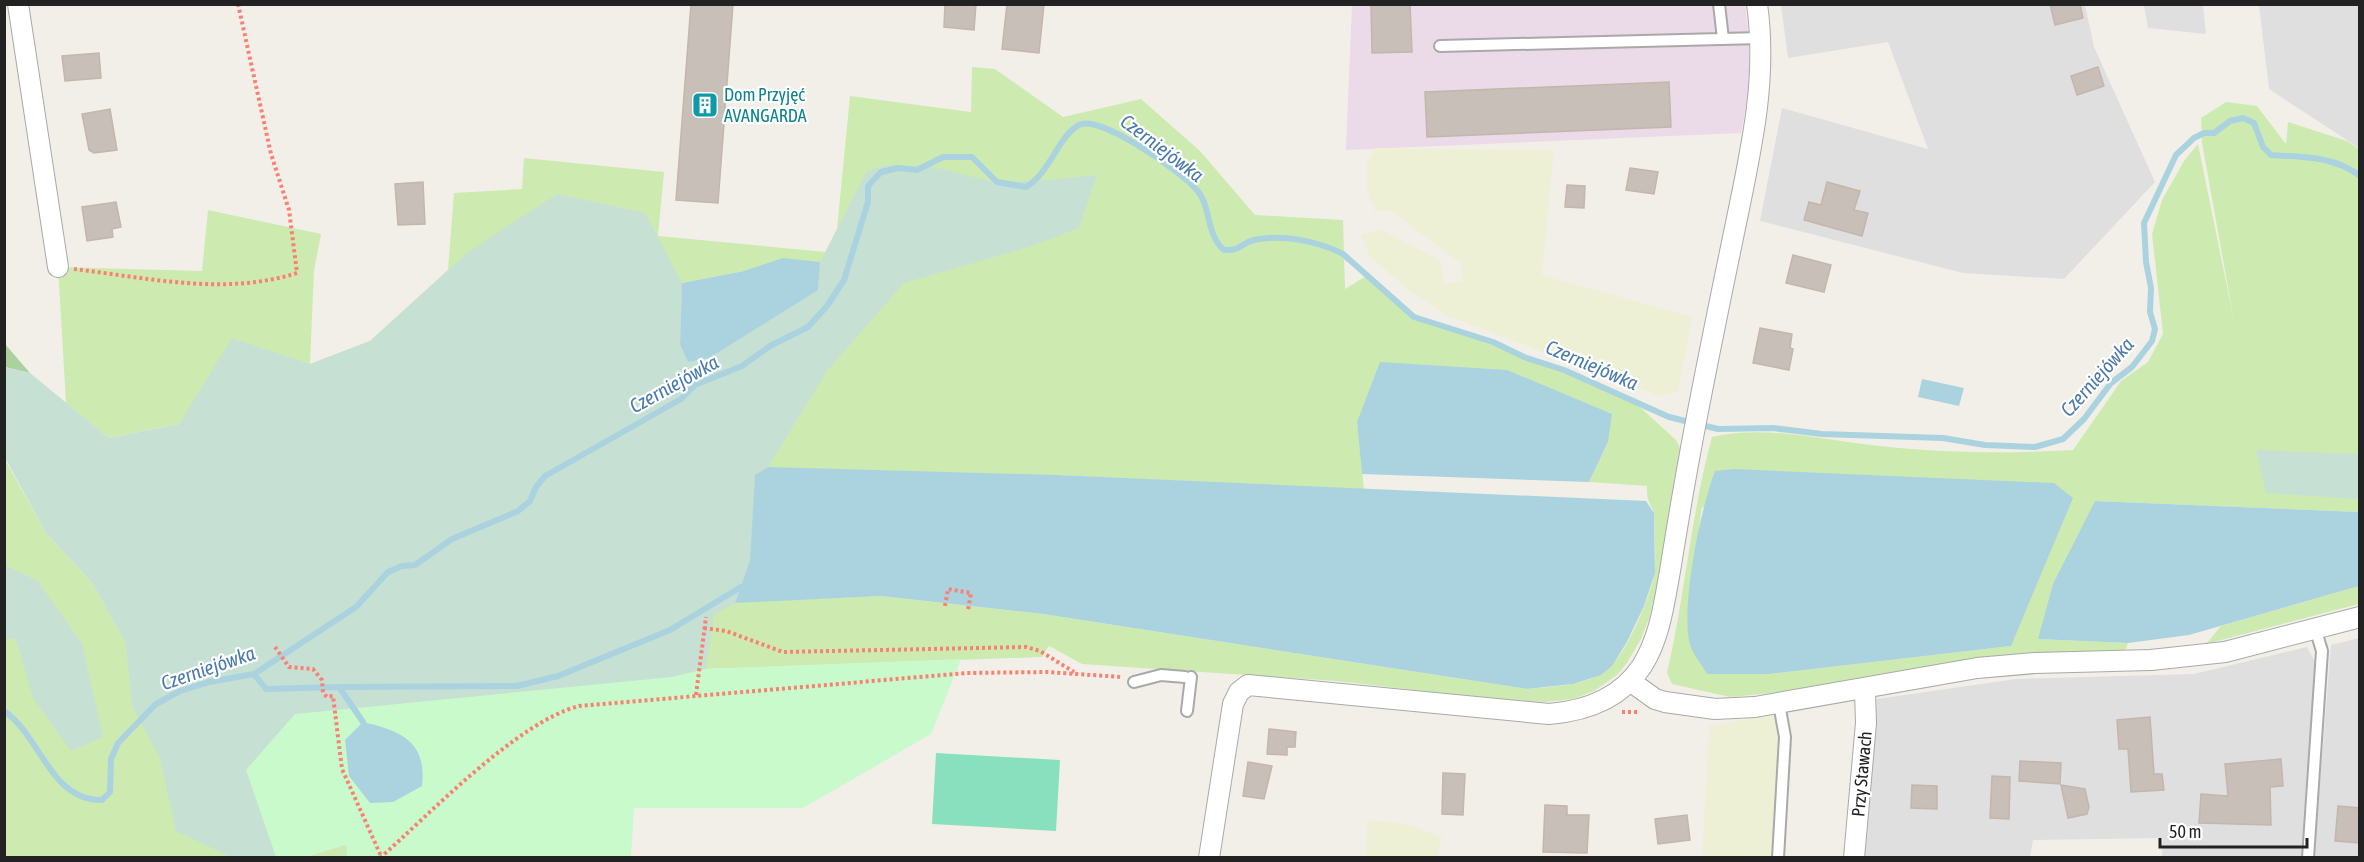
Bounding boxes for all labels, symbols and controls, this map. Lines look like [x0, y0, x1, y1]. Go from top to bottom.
place label: Dom Przyjęć AVANGARDA [724, 84, 807, 126]
building icon: Dom Przyjęć AVANGARDA [690, 90, 720, 120]
water label: Czerniejówka [1116, 109, 1208, 186]
water label: Czerniejówka [2055, 333, 2138, 421]
water label: Czerniejówka [1543, 335, 1642, 394]
water label: Czerniejówka [625, 350, 722, 417]
water label: Czerniejówka [158, 641, 258, 694]
street label: Przy Stawach [1847, 730, 1876, 818]
scale bar [2160, 811, 2307, 849]
text: 50 m [2169, 821, 2201, 842]

